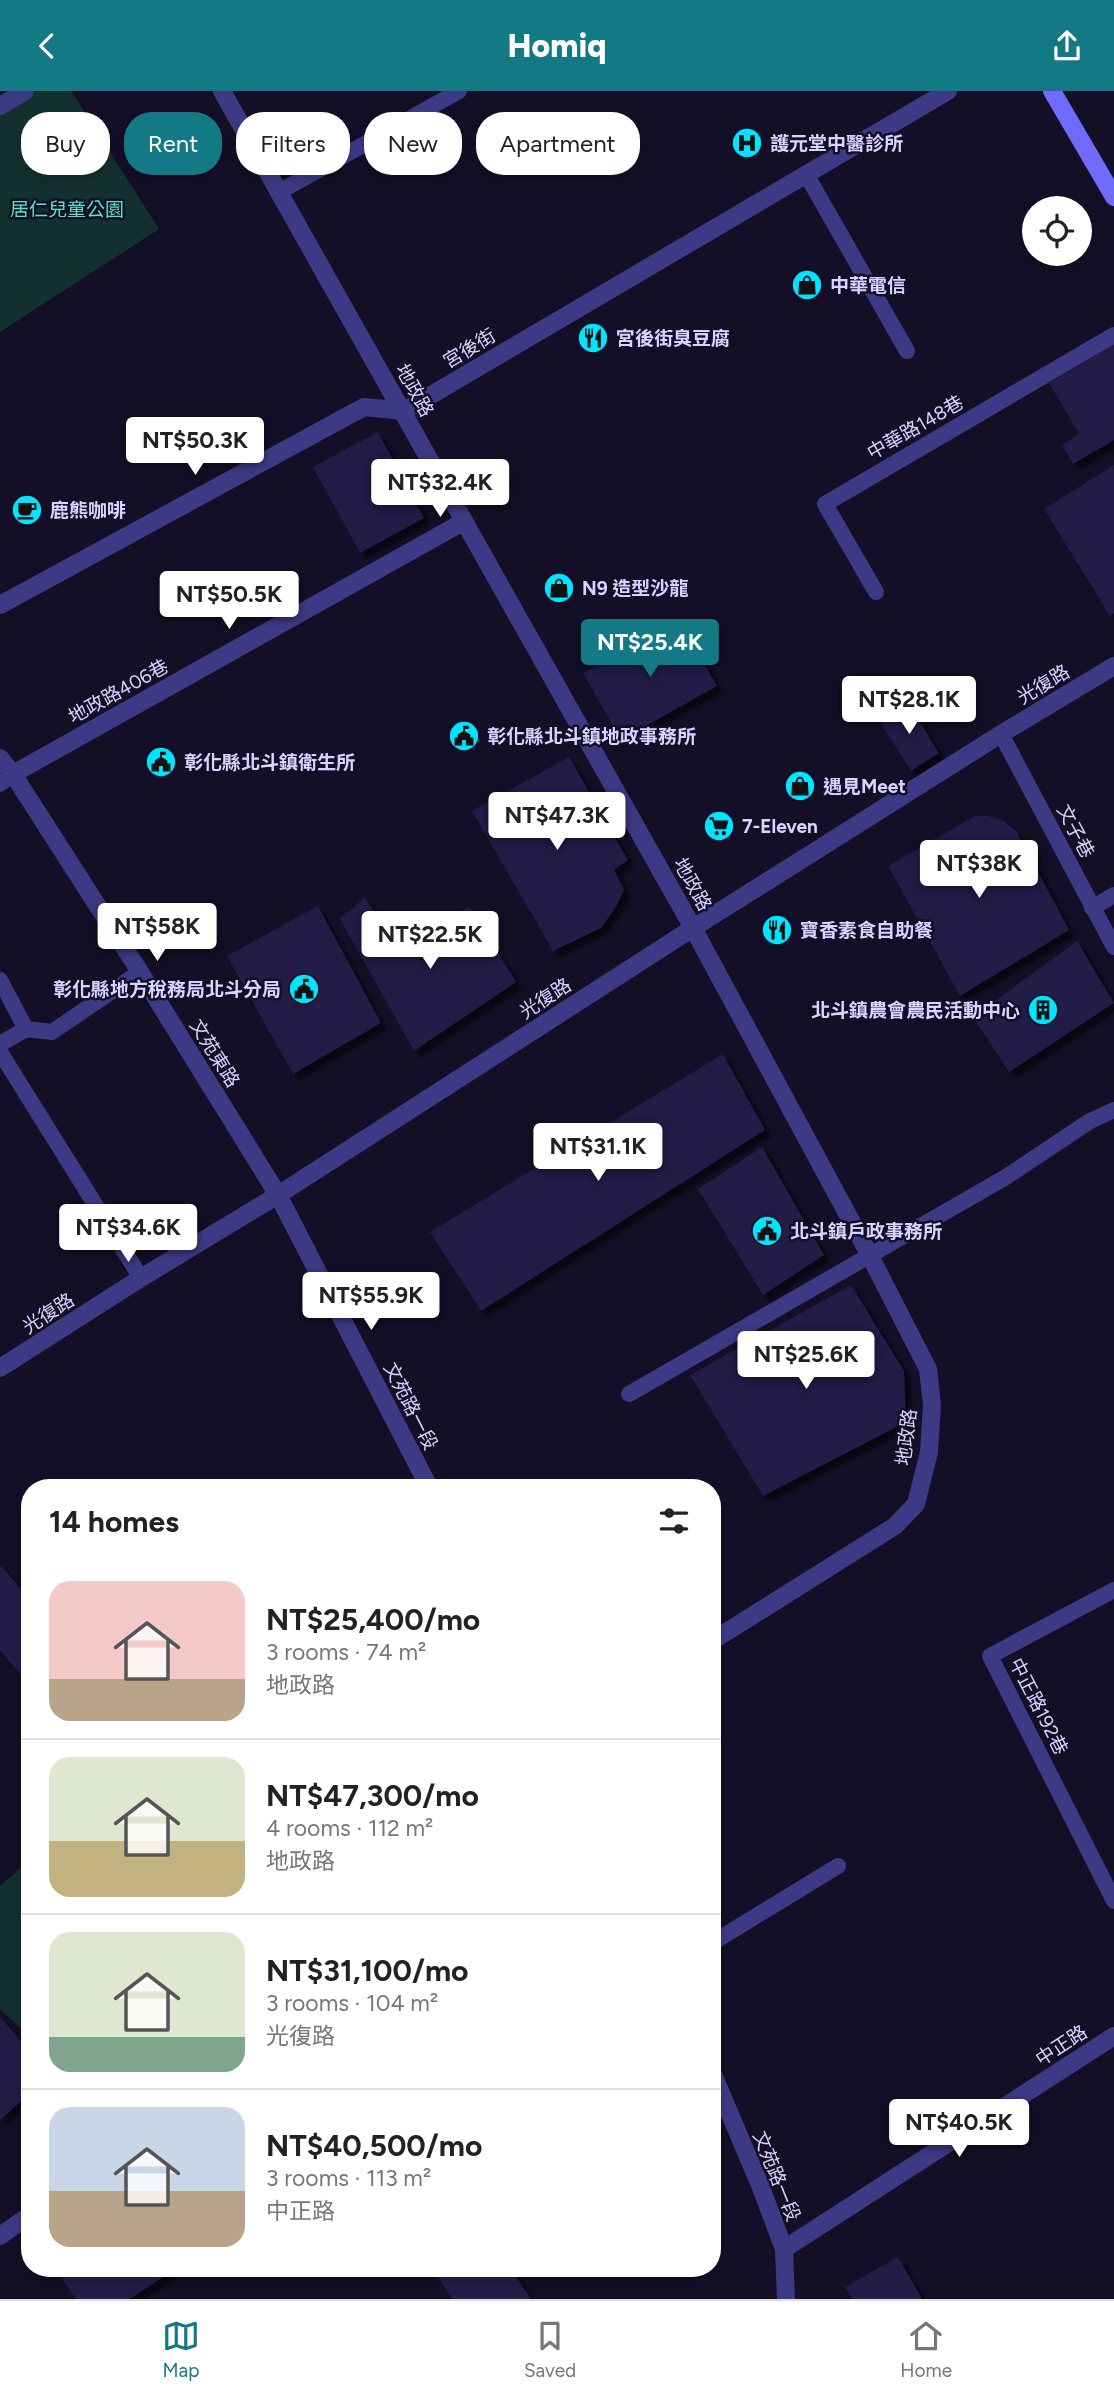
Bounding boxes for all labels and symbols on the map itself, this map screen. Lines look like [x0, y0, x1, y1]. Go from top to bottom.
hospital icon: 護元堂中醫診所 [730, 126, 764, 160]
place label: 護元堂中醫診所 [770, 132, 903, 155]
park label: 居仁兒童公園 [10, 198, 124, 221]
shop icon: 中華電信 [790, 268, 824, 302]
place label: 中華電信 [830, 274, 906, 297]
restaurant icon: 宮後街臭豆腐 [576, 321, 610, 355]
street label: 宮後街 [439, 324, 500, 373]
place label: 宮後街臭豆腐 [616, 327, 730, 350]
street label: 地政路 [391, 360, 438, 421]
street label: 中華路148巷 [863, 391, 967, 464]
pin: NT$50.3K [123, 417, 267, 477]
pin: NT$32.4K [368, 459, 512, 519]
cafe icon: 鹿熊咖啡 [10, 493, 44, 527]
place label: 鹿熊咖啡 [50, 499, 126, 522]
pin: NT$50.5K [157, 571, 301, 631]
shop icon: N9 造型沙龍 [542, 571, 576, 605]
place label: N9 造型沙龍 [582, 577, 688, 600]
pin: NT$25.4K [578, 619, 722, 679]
street label: 地政路406巷 [64, 655, 172, 728]
street label: 光復路 [1013, 660, 1074, 709]
pin: NT$28.1K [837, 677, 981, 736]
public building icon: 彰化縣北斗鎮地政事務所 [447, 719, 481, 753]
place label: 彰化縣北斗鎮地政事務所 [487, 725, 696, 748]
public building icon: 彰化縣北斗鎮衛生所 [144, 745, 178, 779]
place label: 彰化縣北斗鎮衛生所 [184, 751, 355, 774]
shop icon: 遇見Meet [783, 769, 817, 803]
place label: 遇見Meet [823, 775, 906, 798]
pin: NT$47.3K [485, 793, 629, 852]
street label: 文子巷 [1052, 801, 1099, 862]
supermarket icon: 7-Eleven [702, 809, 736, 843]
place label: 7-Eleven [742, 815, 818, 838]
pin: NT$38K [922, 841, 1036, 900]
street label: 地政路 [669, 854, 716, 915]
pin: NT$58K [100, 903, 214, 963]
pin: NT$22.5K [358, 911, 502, 971]
restaurant icon: 寶香素食自助餐 [760, 913, 794, 947]
place label: 寶香素食自助餐 [800, 919, 933, 942]
public building icon: 彰化縣地方稅務局北斗分局 [287, 972, 321, 1006]
street label: 光復路 [515, 973, 575, 1024]
place label: 彰化縣地方稅務局北斗分局 [53, 978, 281, 1001]
building icon: 北斗鎮農會農民活動中心 [1026, 993, 1060, 1027]
place label: 北斗鎮農會農民活動中心 [811, 999, 1020, 1022]
street label: 文苑東路 [185, 1015, 244, 1092]
pin: NT$31.1K [526, 1123, 670, 1183]
pin: NT$34.6K [56, 1205, 200, 1264]
public building icon: 北斗鎮戶政事務所 [750, 1214, 784, 1248]
place label: 北斗鎮戶政事務所 [790, 1220, 942, 1243]
pin: NT$55.9K [299, 1273, 443, 1332]
street label: 光復路 [18, 1288, 78, 1339]
pin: NT$25.6K [734, 1331, 878, 1391]
street label: 文苑路一段 [379, 1359, 442, 1454]
street label: 地政路 [892, 1407, 921, 1467]
street label: 中正路192巷 [1004, 1654, 1073, 1758]
street label: 中正路 [1031, 2020, 1091, 2071]
pin: NT$40.5K [887, 2099, 1031, 2159]
street label: 文苑路一段 [748, 2128, 805, 2225]

